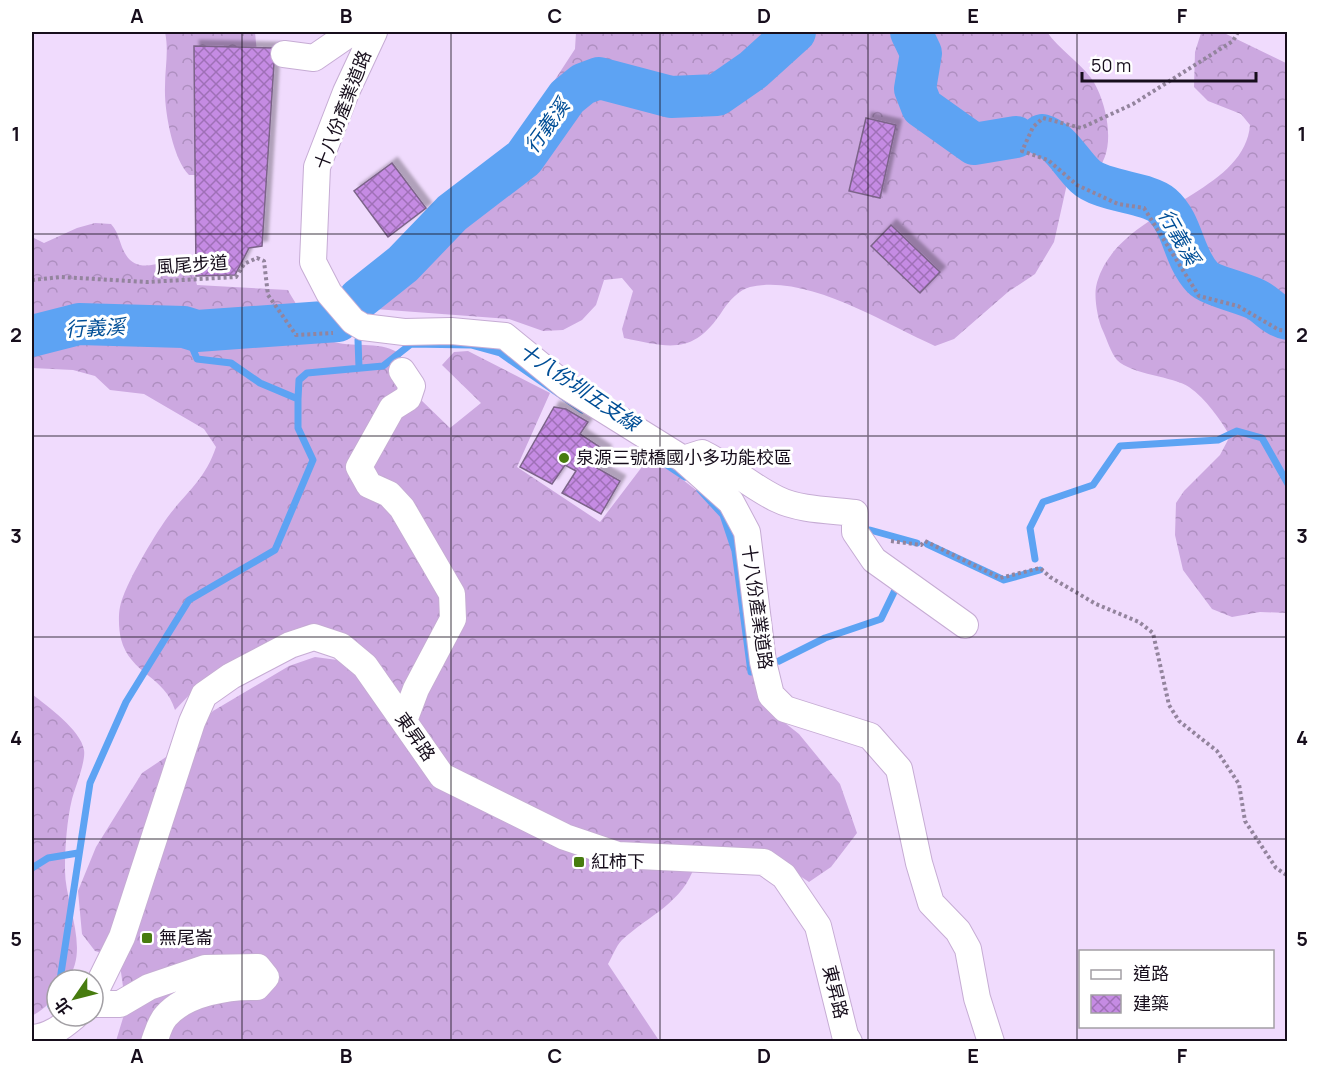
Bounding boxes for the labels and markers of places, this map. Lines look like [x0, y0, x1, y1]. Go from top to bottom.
place label: 泉源三號橋國小多功能校區 [576, 445, 792, 469]
marker: 泉源三號橋國小多功能校區 [557, 451, 571, 465]
place label: 紅柿下 [591, 849, 645, 873]
marker: 紅柿下 [572, 855, 586, 869]
place label: 無尾崙 [159, 925, 213, 949]
marker: 無尾崙 [140, 931, 154, 945]

